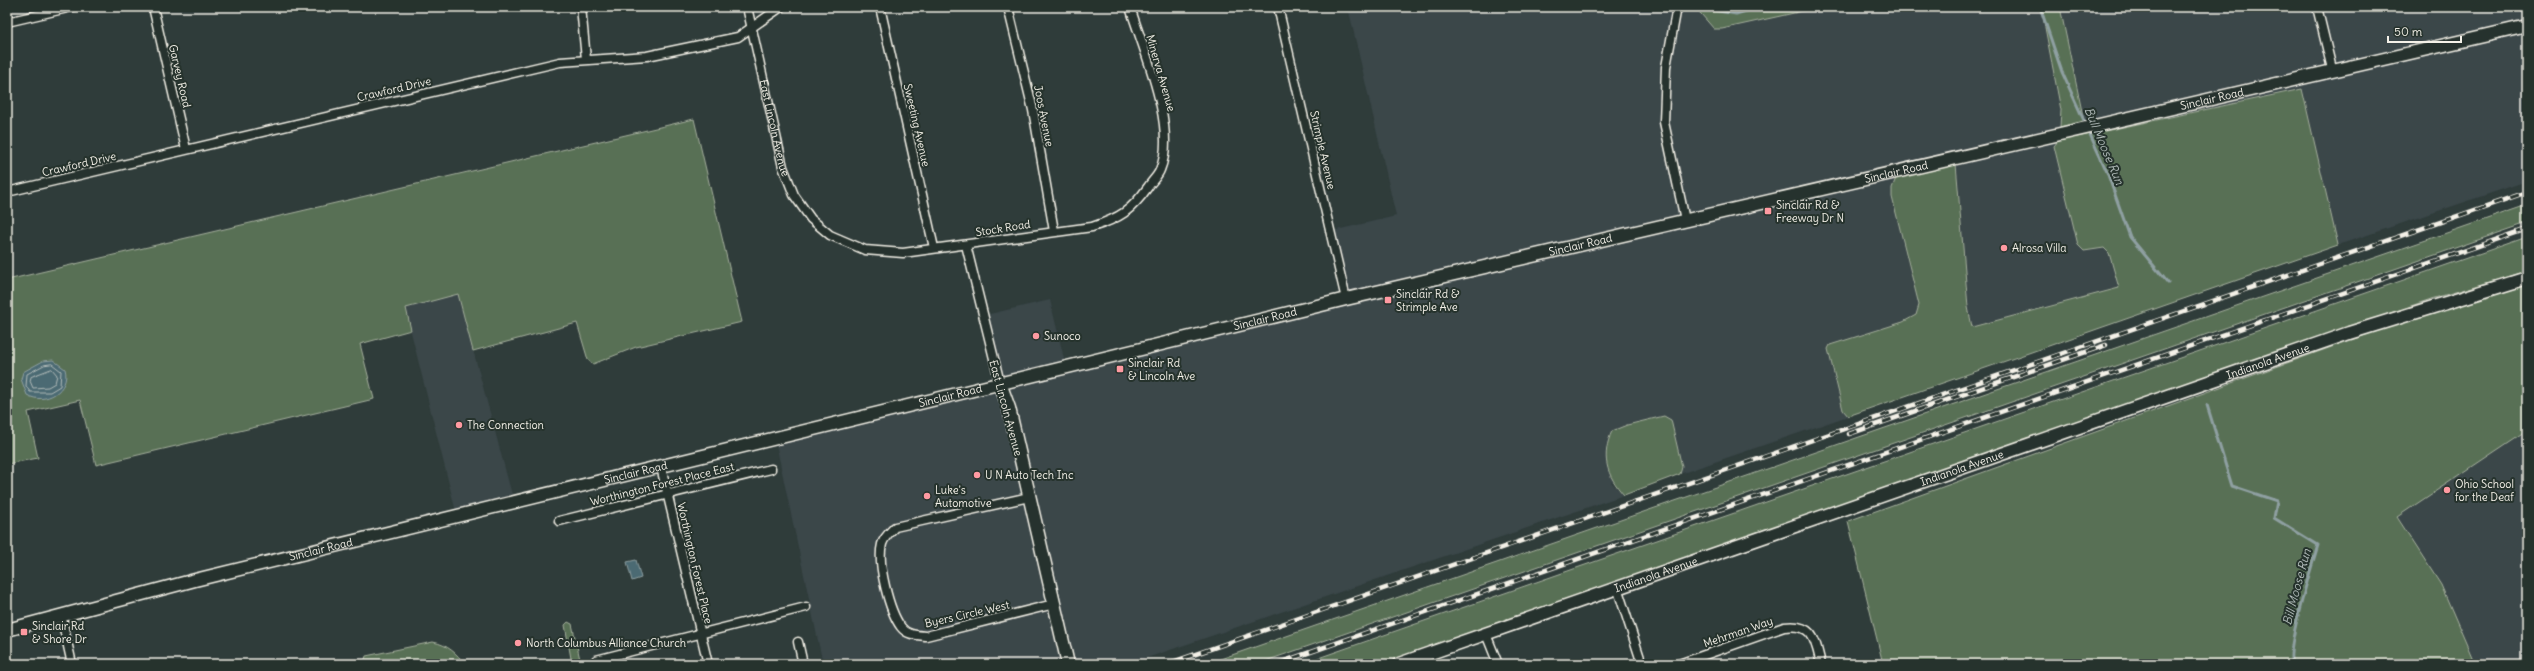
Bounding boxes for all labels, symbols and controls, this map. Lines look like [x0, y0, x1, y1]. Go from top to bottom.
scale bar [2388, 18, 2461, 44]
text: 50 m [2394, 24, 2423, 39]
street label: Minerva Avenue [1143, 33, 1179, 113]
street label: Garvey Road [166, 43, 194, 110]
street label: Crawford Drive [356, 74, 432, 104]
street label: East Lincoln Avenue [757, 78, 793, 178]
street label: Sweeting Avenue [901, 82, 933, 168]
street label: Joos Avenue [1031, 84, 1057, 148]
street label: Sinclair Road [2179, 85, 2245, 113]
water label: Bull Moose Run [2081, 105, 2128, 188]
street label: Strimple Avenue [1307, 109, 1339, 191]
street label: Crawford Drive [41, 149, 117, 179]
street label: Sinclair Road [1863, 158, 1930, 186]
place label: Sinclair Rd & Freeway Dr N [1776, 198, 1844, 225]
marker: Sinclair Rd & Freeway Dr N [1763, 206, 1773, 216]
street label: Stock Road [975, 217, 1032, 239]
street label: Sinclair Road [1547, 231, 1614, 259]
place label: Alrosa Villa [2012, 241, 2067, 255]
marker: Alrosa Villa [1999, 243, 2009, 253]
place label: Sinclair Rd & Strimple Ave [1396, 287, 1460, 314]
marker: Sinclair Rd & Strimple Ave [1383, 295, 1393, 305]
street label: Sinclair Road [1232, 304, 1299, 333]
place label: Sunoco [1044, 329, 1081, 343]
marker: Sunoco [1031, 331, 1041, 341]
street label: Indianola Avenue [2224, 340, 2311, 382]
place label: Sinclair Rd & Lincoln Ave [1128, 356, 1195, 383]
street label: East Lincoln Avenue [986, 358, 1026, 458]
marker: Sinclair Rd & Lincoln Ave [1115, 364, 1125, 374]
street label: Sinclair Road [917, 381, 984, 410]
place label: The Connection [467, 418, 544, 432]
marker: The Connection [454, 420, 464, 430]
street label: Indianola Avenue [1918, 447, 2005, 489]
street label: Sinclair Road [602, 458, 669, 487]
street label: Worthington Forest Place East [588, 459, 736, 509]
place label: U N Auto Tech Inc [985, 468, 1074, 482]
marker: U N Auto Tech Inc [972, 470, 982, 480]
place label: Ohio School for the Deaf [2455, 477, 2514, 504]
place label: Luke's Automotive [935, 483, 992, 510]
marker: Ohio School for the Deaf [2442, 485, 2452, 495]
marker: Luke's Automotive [922, 491, 932, 501]
street label: Worthington Forest Place [674, 501, 716, 625]
street label: Sinclair Road [288, 535, 354, 564]
water label: Bill Moose Run [2279, 546, 2314, 627]
street label: Indianola Avenue [1612, 554, 1699, 595]
street label: Byers Circle West [923, 597, 1011, 631]
street label: Mehrman Way [1701, 614, 1775, 650]
place label: Sinclair Rd & Shore Dr [32, 619, 87, 646]
marker: Sinclair Rd & Shore Dr [19, 627, 29, 637]
place label: North Columbus Alliance Church [526, 636, 686, 650]
marker: North Columbus Alliance Church [513, 638, 523, 648]

